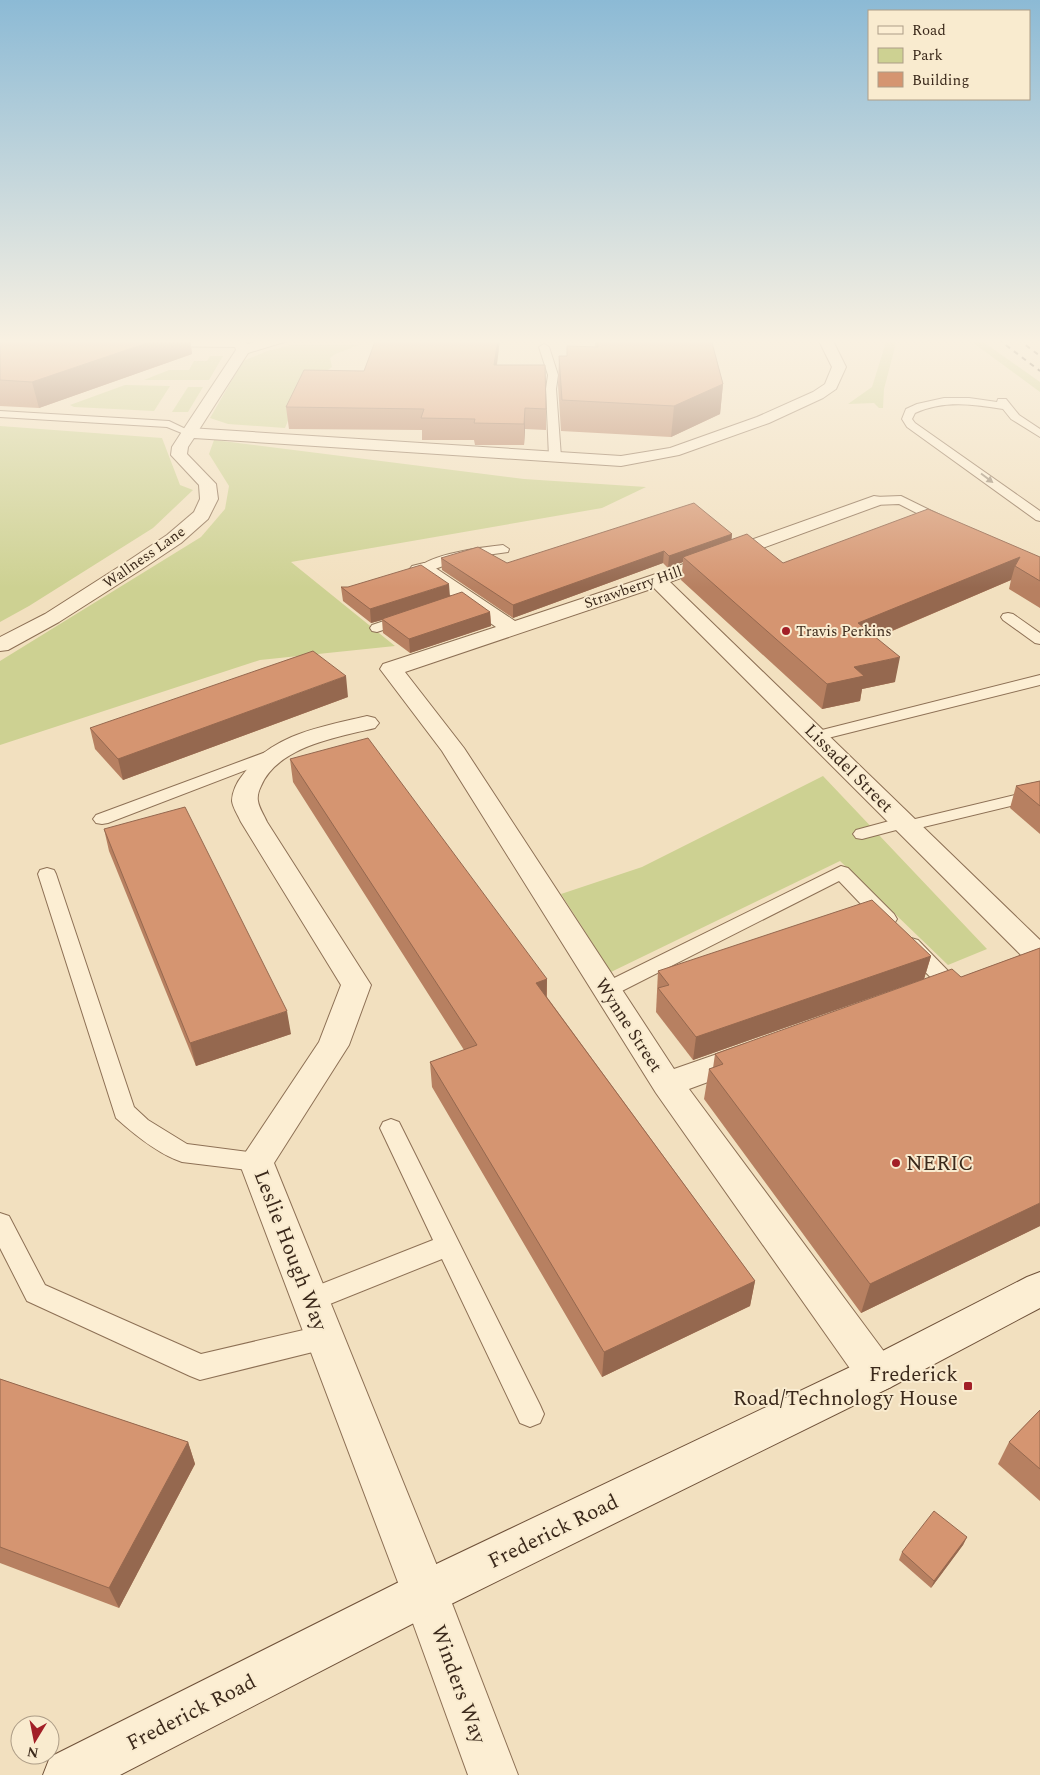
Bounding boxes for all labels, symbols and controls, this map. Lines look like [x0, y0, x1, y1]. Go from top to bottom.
legend [868, 10, 1030, 100]
text: Road [912, 19, 946, 42]
text: Park [912, 44, 943, 67]
text: Building [912, 69, 969, 92]
one-way arrow [980, 473, 993, 484]
street label: Wallness Lane [98, 520, 190, 594]
street label: Strawberry Hill [581, 560, 685, 615]
place label: Travis Perkins [796, 620, 892, 643]
marker: Travis Perkins [780, 625, 792, 637]
street label: Lissadel Street [798, 717, 900, 819]
street label: Wynne Street [588, 973, 669, 1078]
place label: NERIC [906, 1148, 974, 1180]
marker: NERIC [890, 1157, 902, 1169]
street label: Leslie Hough Way [245, 1165, 336, 1336]
place label: Frederick Road/Technology House [733, 1359, 958, 1415]
marker: Frederick Road/Technology House [962, 1380, 974, 1392]
street label: Frederick Road [483, 1486, 624, 1577]
street label: Winders Way [422, 1621, 495, 1749]
street label: Frederick Road [121, 1666, 262, 1759]
north arrow [10, 1715, 60, 1765]
text: N [25, 1741, 40, 1764]

